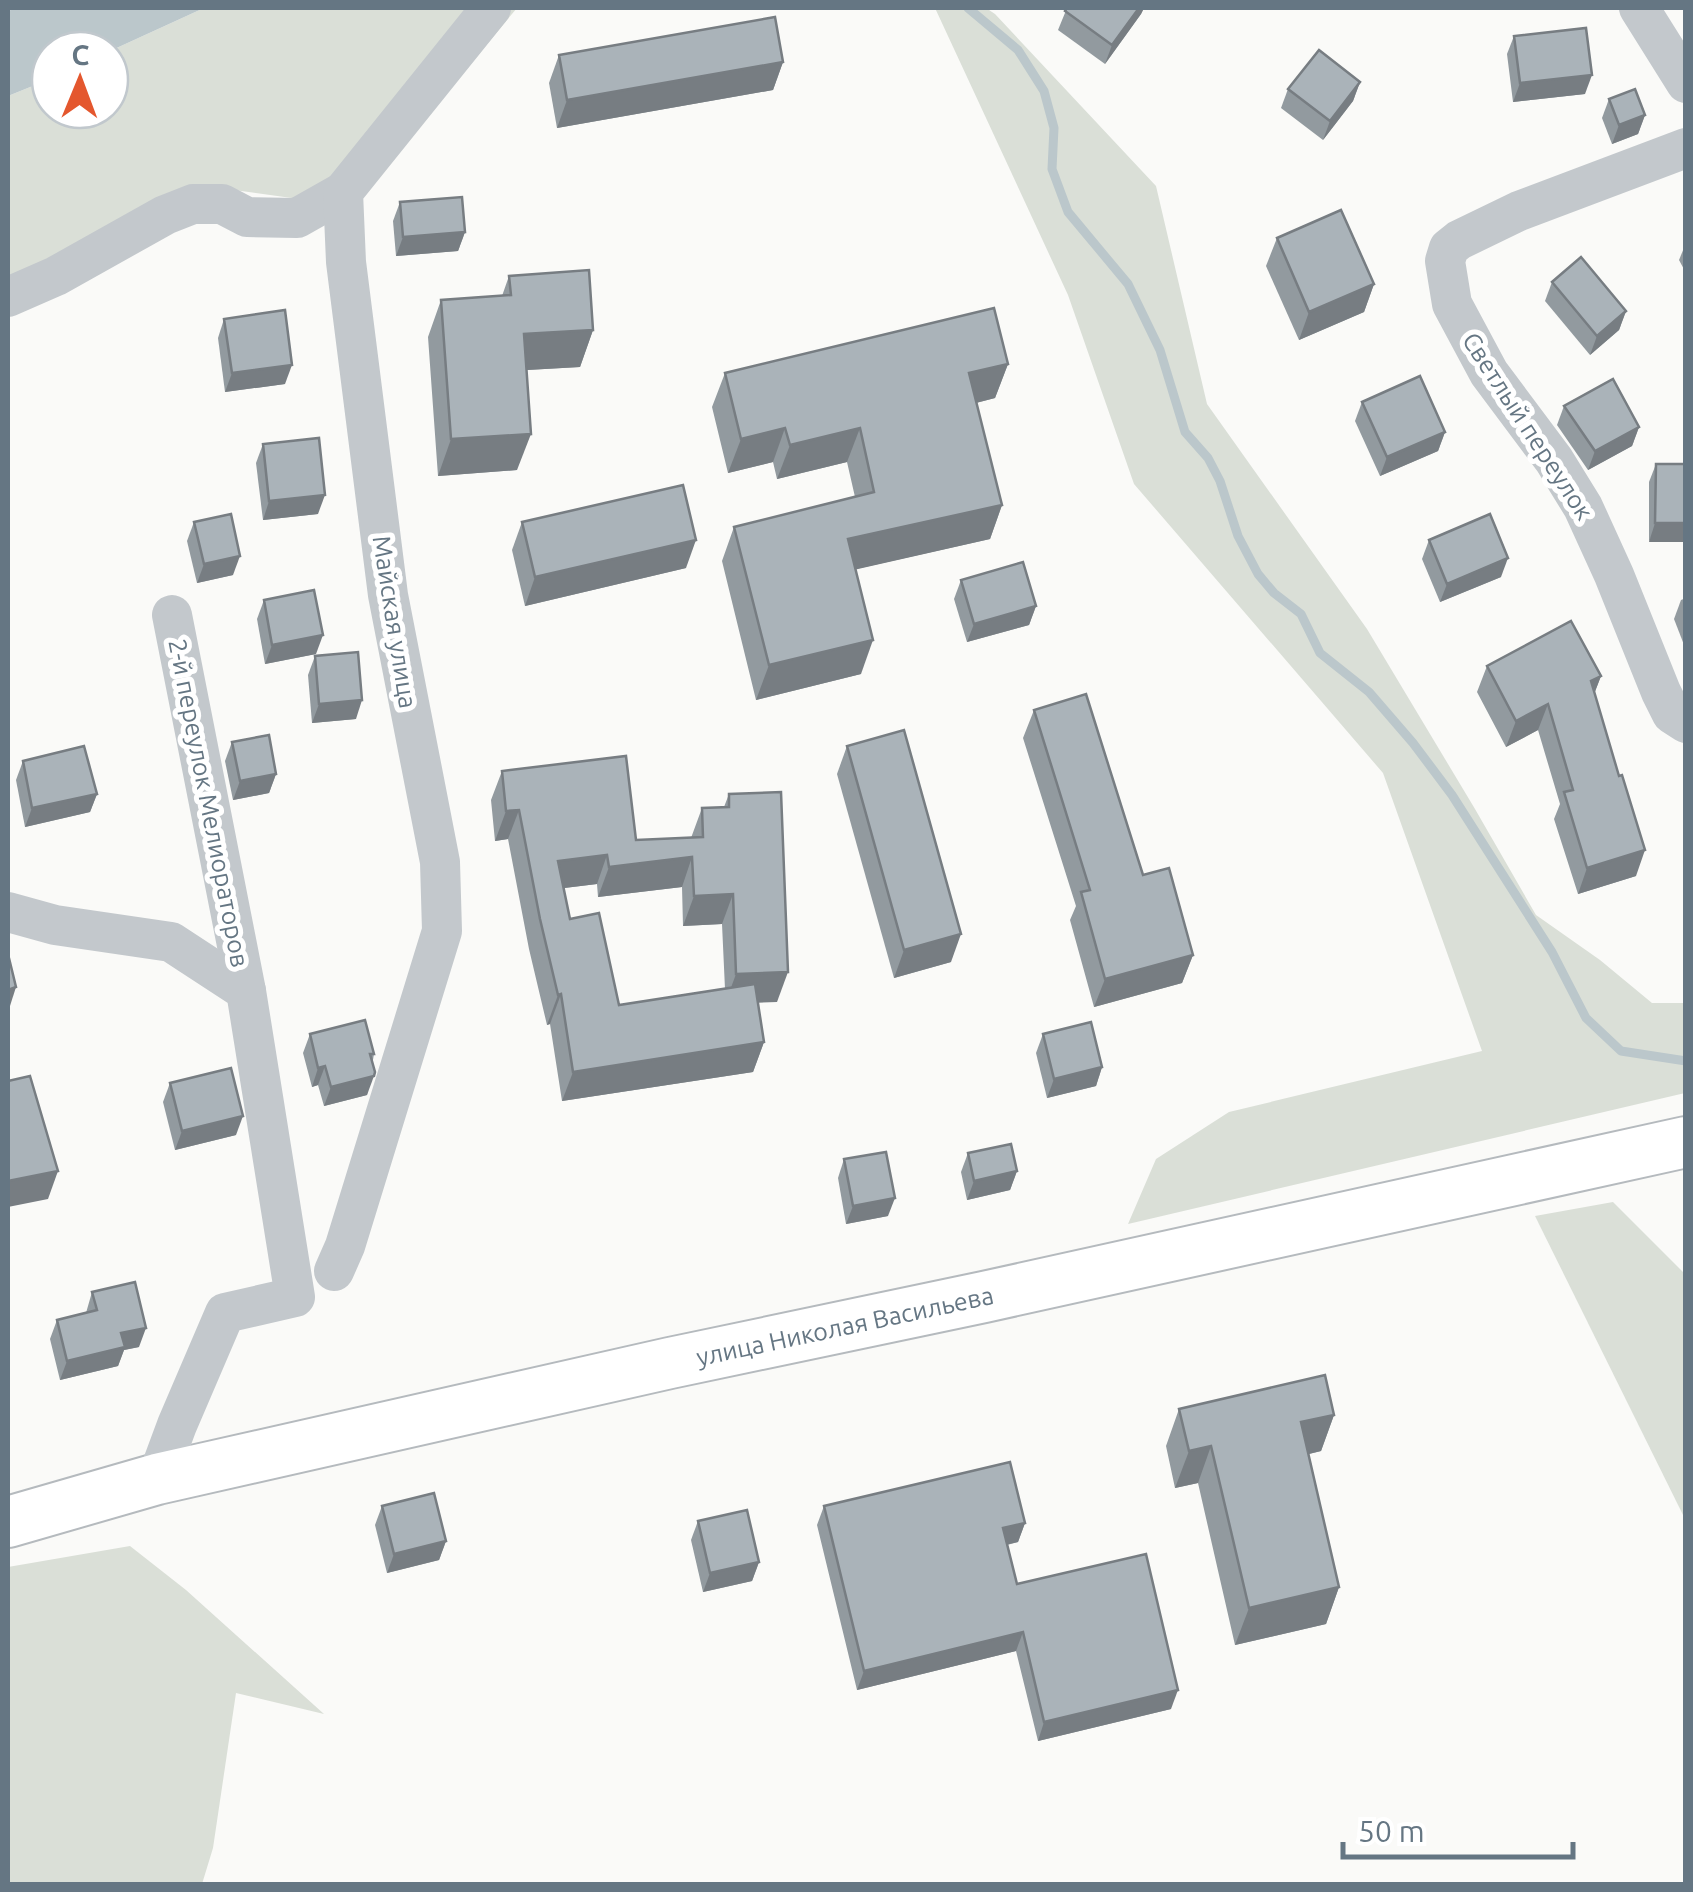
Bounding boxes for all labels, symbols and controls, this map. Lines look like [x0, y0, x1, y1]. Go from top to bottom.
north arrow [30, 30, 130, 130]
text: С [71, 39, 90, 70]
street label: Светлый переулок [1457, 327, 1599, 525]
street label: Майская улица [368, 534, 422, 710]
street label: 2-й переулок Мелиораторов [163, 637, 255, 969]
street label: улица Николая Васильева [694, 1281, 996, 1371]
scale bar [1343, 1797, 1573, 1859]
text: 50 m [1358, 1814, 1425, 1848]

